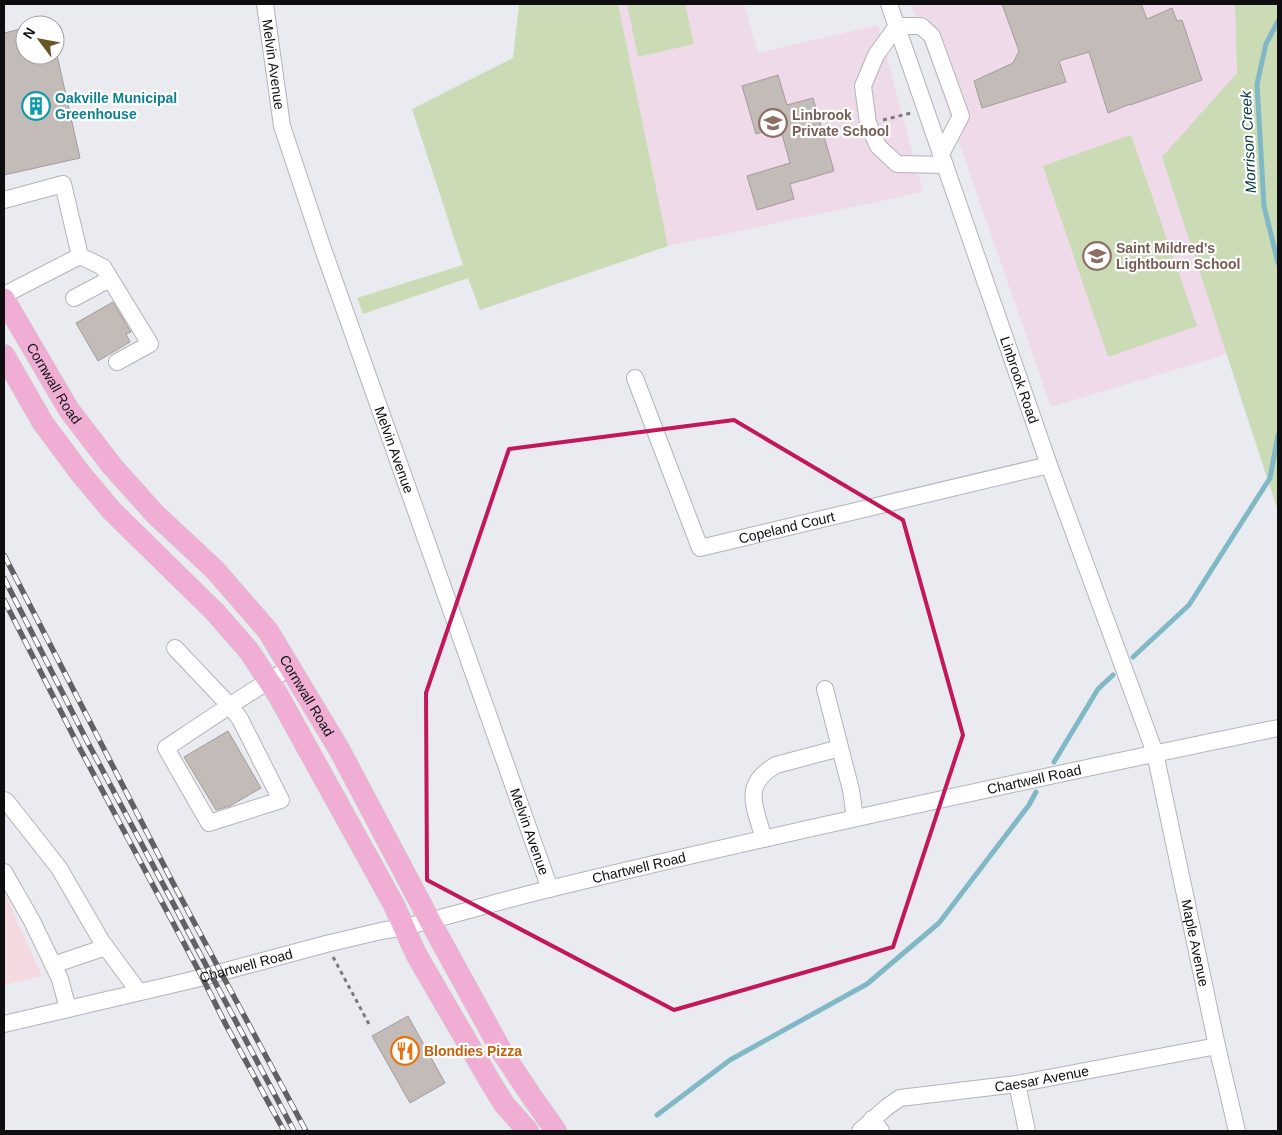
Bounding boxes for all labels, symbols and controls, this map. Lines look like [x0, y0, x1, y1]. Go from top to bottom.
north arrow [15, 15, 65, 65]
street label: Melvin Avenue [259, 18, 288, 111]
text: N [20, 25, 38, 42]
water label: Morrison Creek [1237, 89, 1259, 194]
place label: Oakville Municipal Greenhouse [55, 90, 177, 122]
building icon: Oakville Municipal Greenhouse [21, 91, 51, 121]
place label: Linbrook Private School [792, 107, 889, 139]
school or university icon: Linbrook Private School [758, 108, 788, 138]
place label: Saint Mildred's Lightbourn School [1116, 240, 1240, 272]
school or university icon: Saint Mildred's Lightbourn School [1082, 241, 1112, 271]
street label: Linbrook Road [997, 334, 1042, 426]
street label: Cornwall Road [23, 340, 85, 427]
street label: Melvin Avenue [372, 404, 417, 496]
street label: Copeland Court [737, 508, 836, 547]
street label: Cornwall Road [276, 652, 337, 739]
street label: Chartwell Road [986, 761, 1083, 797]
street label: Melvin Avenue [507, 786, 552, 877]
street label: Chartwell Road [590, 849, 687, 886]
street label: Maple Avenue [1178, 898, 1212, 988]
street label: Chartwell Road [198, 945, 294, 986]
restaurant icon: Blondies Pizza [390, 1036, 420, 1066]
place label: Blondies Pizza [424, 1043, 522, 1059]
street label: Caesar Avenue [994, 1062, 1090, 1095]

